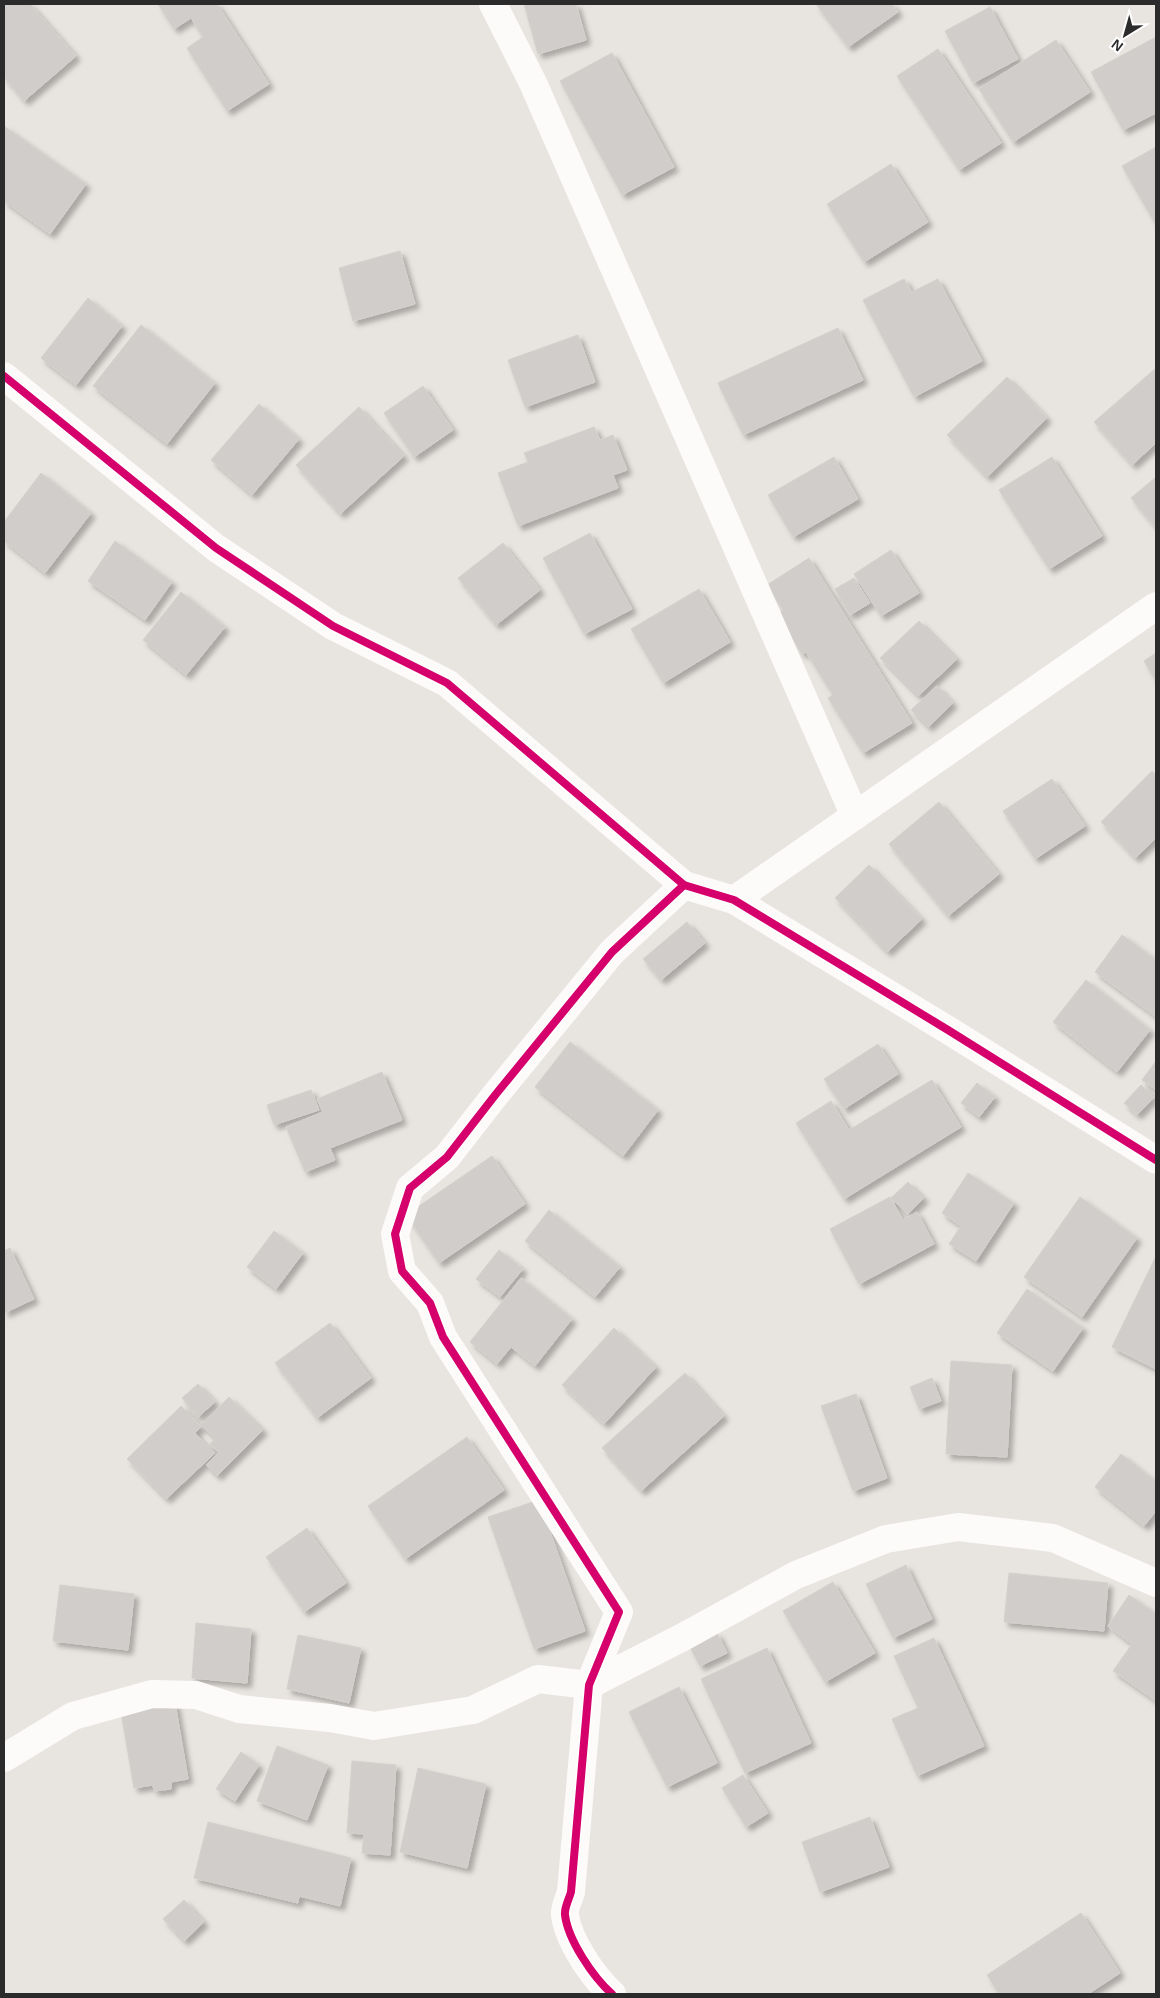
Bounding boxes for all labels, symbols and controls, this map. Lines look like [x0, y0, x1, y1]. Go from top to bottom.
north arrow [1100, 10, 1150, 60]
text: N [1108, 36, 1126, 55]

